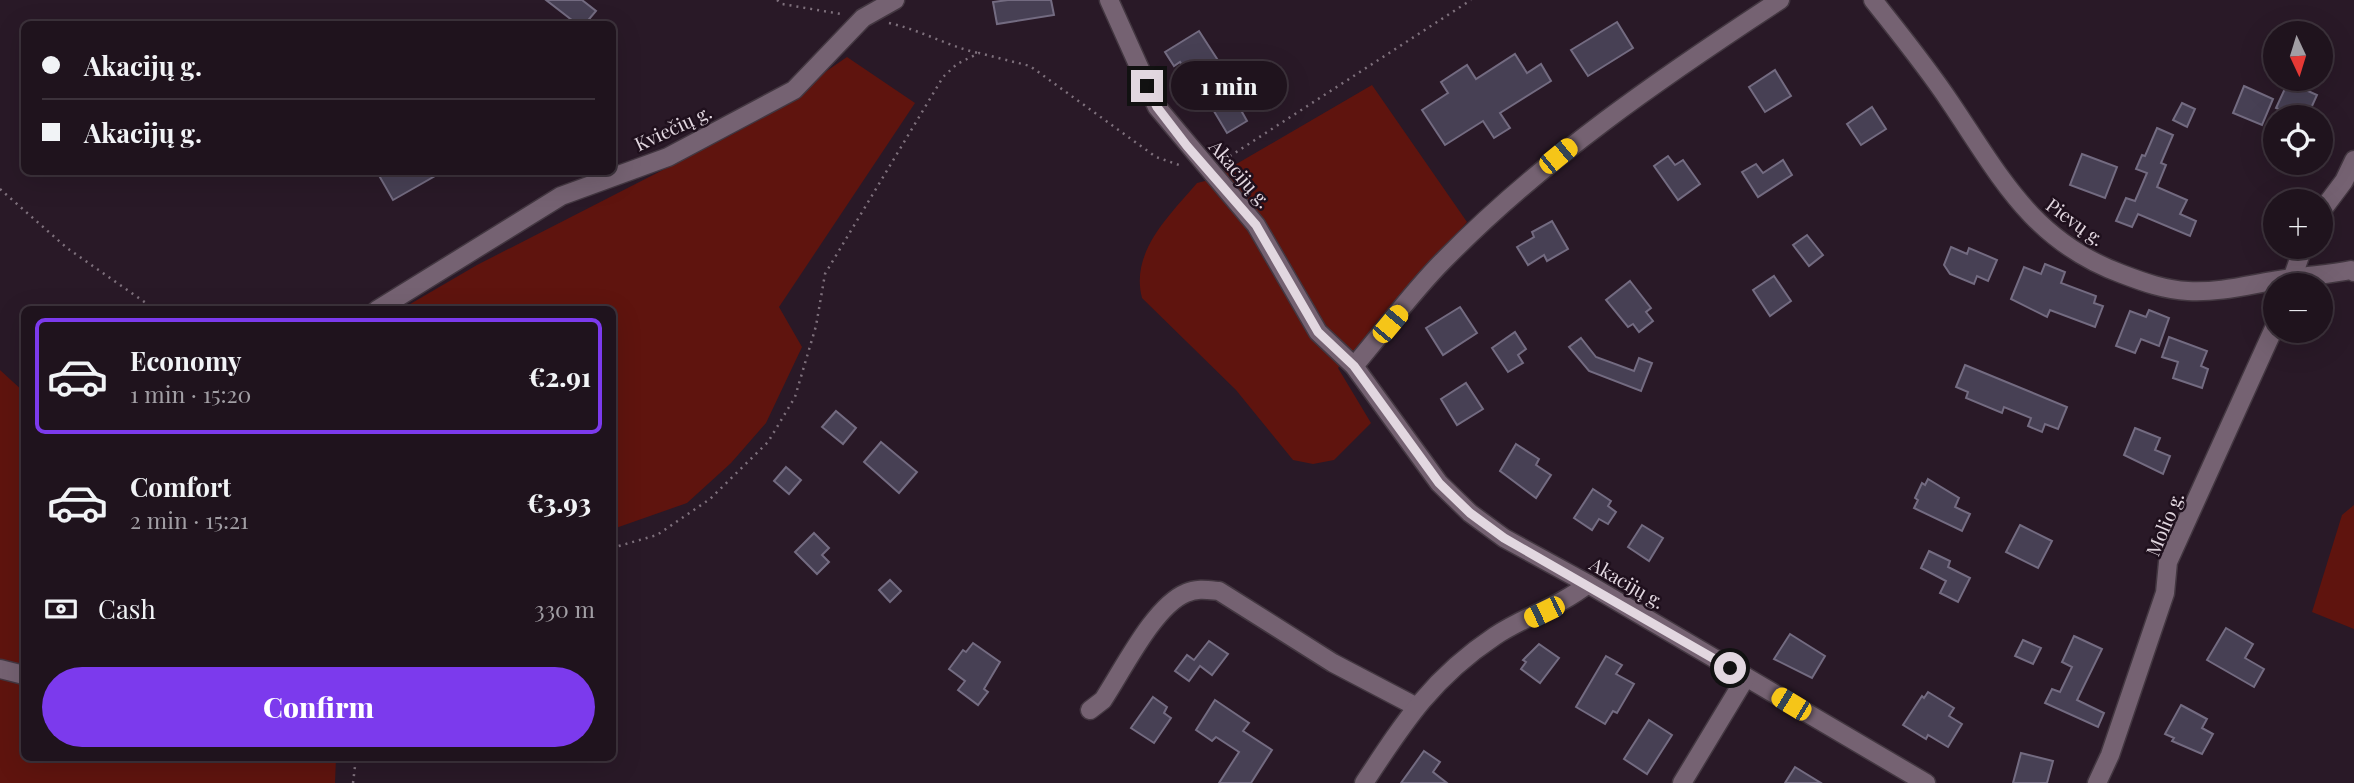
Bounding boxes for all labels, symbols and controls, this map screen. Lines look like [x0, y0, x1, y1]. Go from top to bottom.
north arrow [2263, 21, 2333, 91]
map controls [2263, 21, 2333, 343]
text: Akacijų g. [84, 48, 202, 83]
callout: 1 min [1172, 62, 1287, 110]
route end [1131, 70, 1163, 102]
text: 1 min [1201, 70, 1257, 101]
street label: Kviečių g. [630, 98, 715, 156]
button: locate [2263, 105, 2333, 175]
text: Akacijų g. [84, 115, 202, 150]
street label: Akacijų g. [1203, 133, 1278, 213]
car [1536, 135, 1581, 177]
button: + [2263, 189, 2333, 259]
street label: Pievų g. [2041, 191, 2110, 251]
button: − [2263, 273, 2333, 343]
car [1369, 301, 1412, 347]
text: Economy [130, 343, 241, 378]
icon: car [46, 345, 109, 408]
text: €2.91 [528, 359, 591, 394]
text: 1 min · 15:20 [130, 378, 251, 409]
text: Comfort [130, 469, 231, 504]
icon: car [46, 471, 109, 534]
text: €3.93 [527, 485, 591, 520]
street label: Molio g. [2139, 488, 2189, 560]
text: 2 min · 15:21 [130, 504, 249, 535]
street label: Akacijų g. [1585, 550, 1670, 614]
icon: cash [42, 590, 80, 628]
text: Cash [98, 591, 156, 626]
text: 330 m [534, 593, 595, 624]
car [1521, 593, 1568, 631]
route start [1714, 652, 1746, 684]
button: Confirm [42, 667, 595, 747]
car [1768, 684, 1815, 724]

